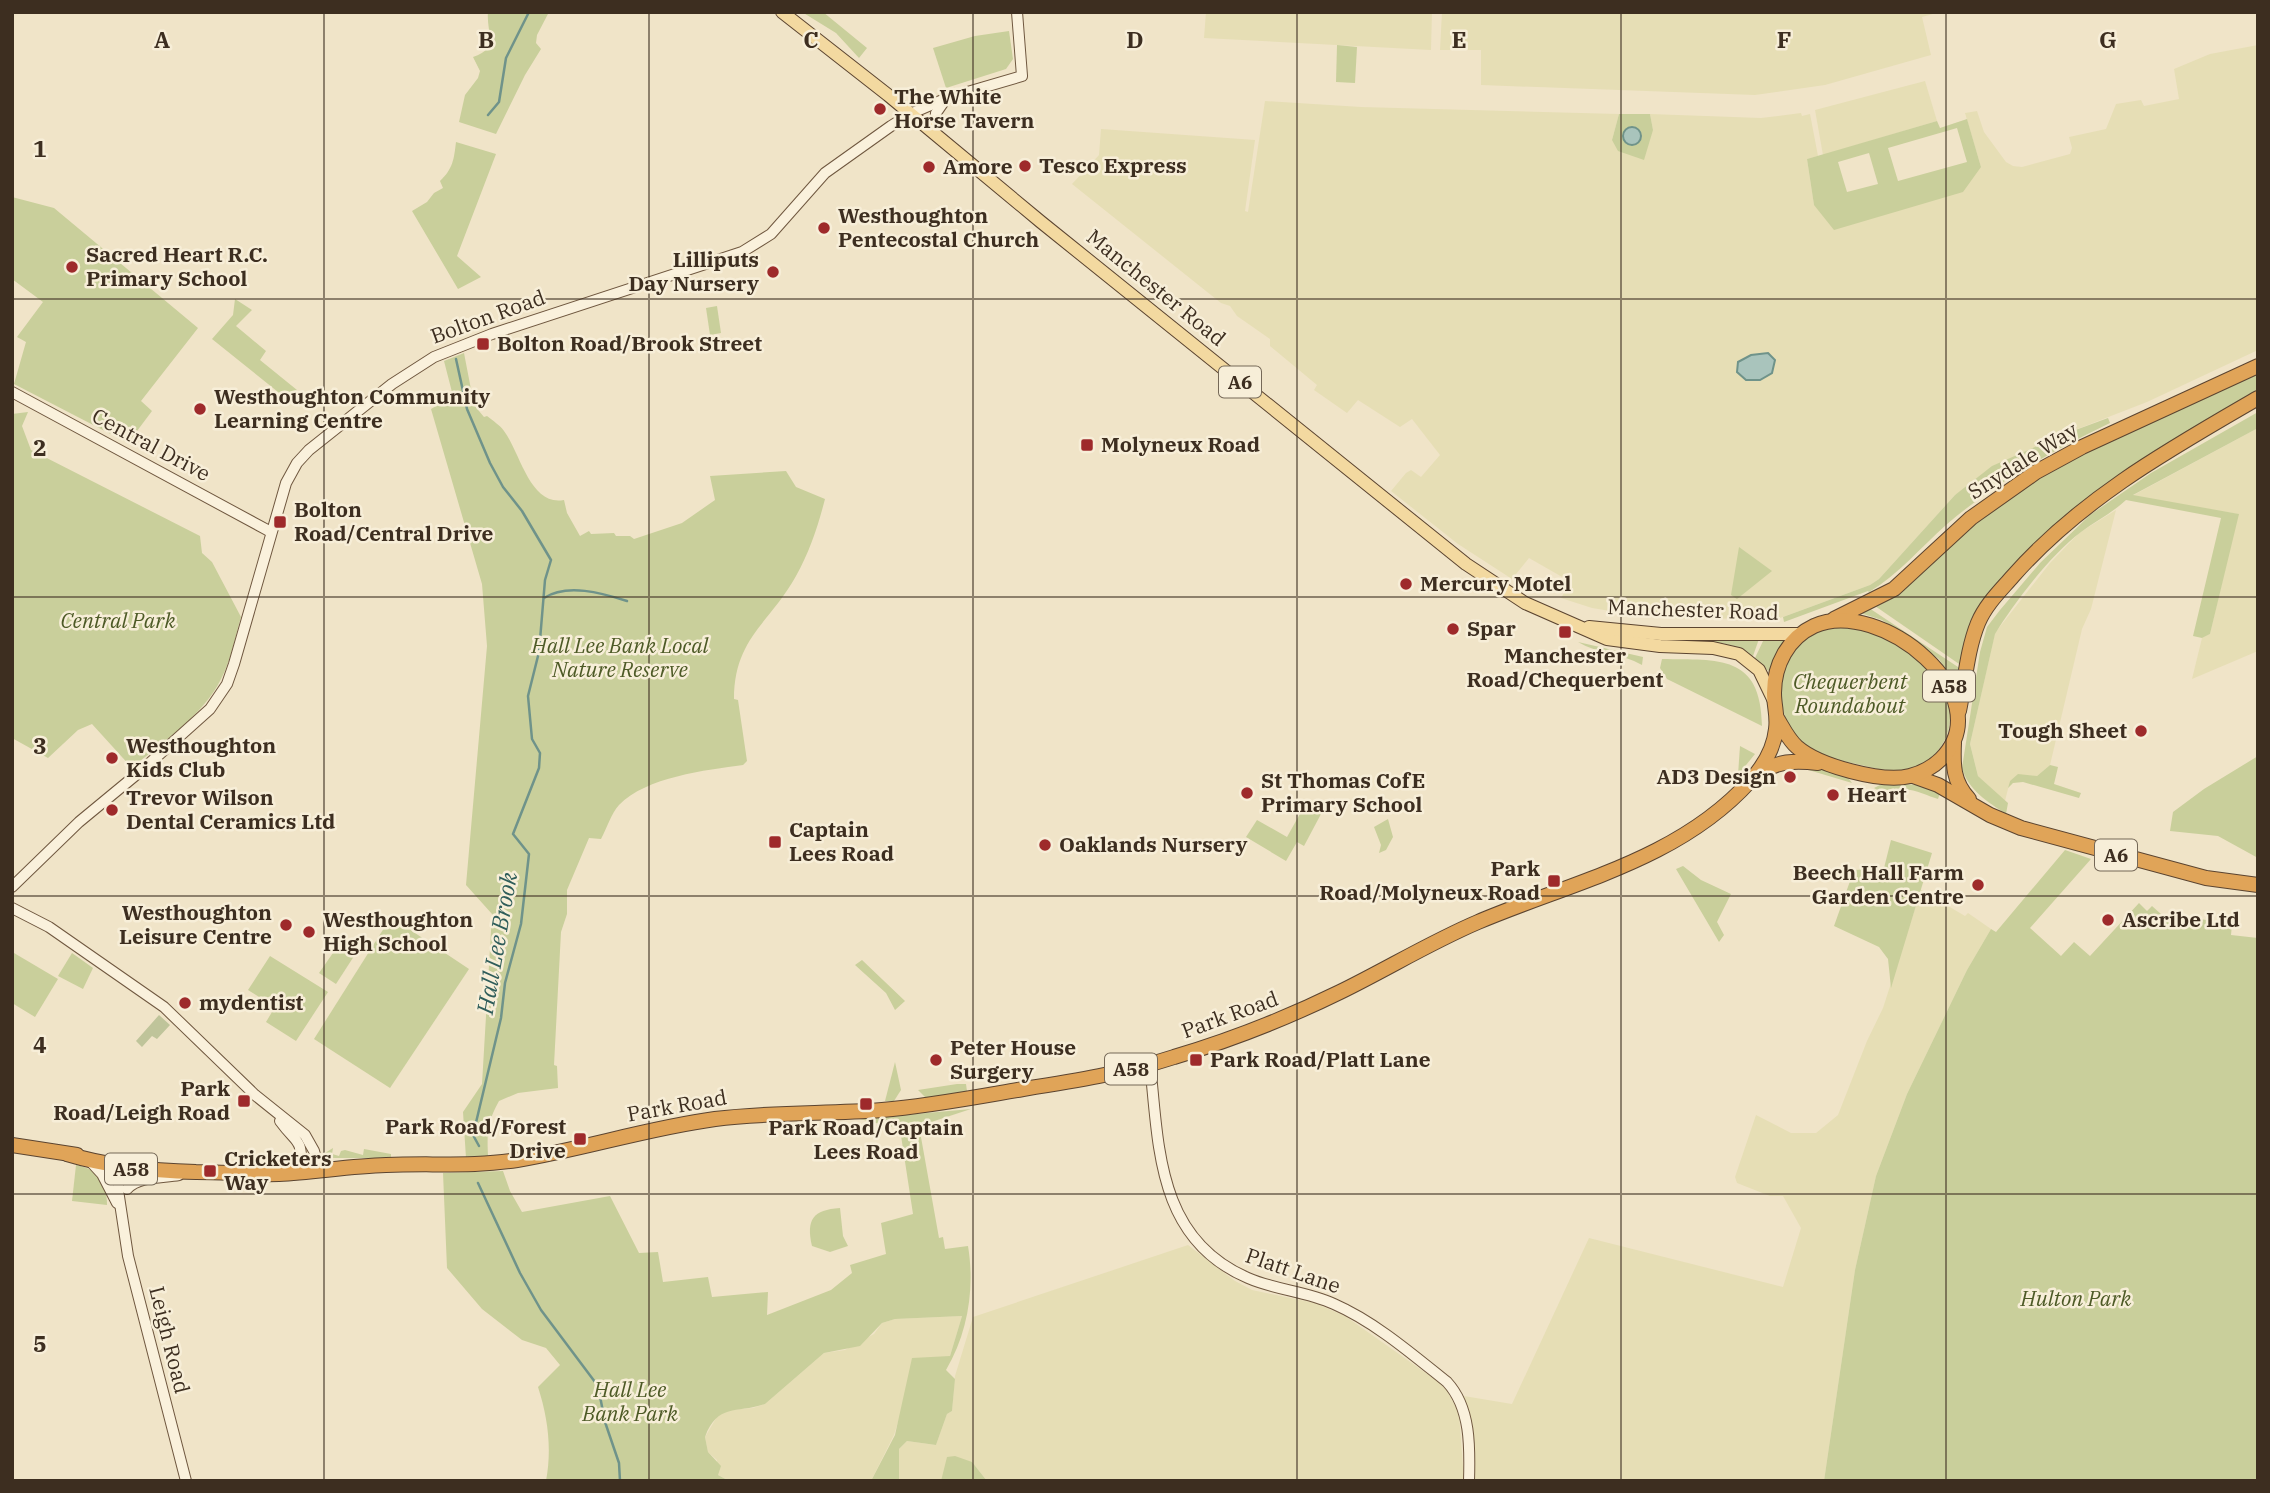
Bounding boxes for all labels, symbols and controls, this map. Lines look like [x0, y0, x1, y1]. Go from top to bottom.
text: A [154, 24, 170, 54]
text: B [478, 24, 494, 54]
text: C [803, 24, 819, 54]
text: D [1126, 24, 1144, 54]
text: E [1451, 24, 1467, 54]
text: F [1777, 24, 1791, 54]
text: G [2099, 24, 2117, 54]
place label: The White Horse Tavern [894, 82, 1035, 134]
marker: The White Horse Tavern [872, 101, 888, 117]
text: 1 [33, 133, 47, 163]
place label: Tesco Express [1039, 151, 1187, 179]
place label: Amore [943, 152, 1013, 180]
marker: Tesco Express [1017, 158, 1033, 174]
marker: Amore [921, 159, 937, 175]
place label: Westhoughton Pentecostal Church [838, 201, 1040, 253]
marker: Westhoughton Pentecostal Church [816, 220, 832, 236]
street label: Manchester Road [1081, 222, 1232, 352]
place label: Sacred Heart R.C. Primary School [86, 240, 268, 292]
place label: Lilliputs Day Nursery [629, 245, 759, 297]
marker: Sacred Heart R.C. Primary School [64, 259, 80, 275]
marker: Lilliputs Day Nursery [765, 264, 781, 280]
street label: Bolton Road [427, 282, 549, 350]
place label: Bolton Road/Brook Street [497, 329, 762, 357]
marker: Bolton Road/Brook Street [475, 336, 491, 352]
road number: A6 [1219, 366, 1261, 398]
place label: Westhoughton Community Learning Centre [214, 382, 490, 434]
street label: Central Drive [87, 401, 216, 487]
marker: Westhoughton Community Learning Centre [192, 401, 208, 417]
street label: Snydale Way [1962, 415, 2083, 505]
place label: Molyneux Road [1101, 430, 1260, 458]
text: 2 [33, 432, 47, 462]
marker: Molyneux Road [1079, 437, 1095, 453]
place label: Bolton Road/Central Drive [294, 495, 494, 547]
marker: Bolton Road/Central Drive [272, 514, 288, 530]
place label: Mercury Motel [1420, 569, 1571, 597]
marker: Mercury Motel [1398, 576, 1414, 592]
street label: Manchester Road [1607, 592, 1779, 626]
park label: Central Park [60, 606, 176, 634]
place label: Spar [1467, 614, 1517, 642]
marker: Spar [1445, 621, 1461, 637]
marker: Manchester Road/Chequerbent [1557, 624, 1573, 640]
park label: Hall Lee Bank Local Nature Reserve [530, 631, 710, 683]
place label: Manchester Road/Chequerbent [1467, 641, 1664, 693]
park label: Chequerbent Roundabout [1793, 667, 1908, 719]
road number: A58 [1923, 670, 1975, 702]
place label: Tough Sheet [1998, 716, 2127, 744]
marker: Tough Sheet [2133, 723, 2149, 739]
text: 3 [33, 730, 47, 760]
place label: Westhoughton Kids Club [126, 731, 276, 783]
marker: Westhoughton Kids Club [104, 750, 120, 766]
place label: AD3 Design [1656, 762, 1776, 790]
place label: St Thomas CofE Primary School [1261, 766, 1425, 818]
marker: AD3 Design [1782, 769, 1798, 785]
place label: Heart [1847, 780, 1907, 808]
place label: Trevor Wilson Dental Ceramics Ltd [126, 783, 335, 835]
marker: St Thomas CofE Primary School [1239, 785, 1255, 801]
marker: Heart [1825, 787, 1841, 803]
marker: Trevor Wilson Dental Ceramics Ltd [104, 802, 120, 818]
place label: Captain Lees Road [789, 815, 894, 867]
place label: Oaklands Nursery [1059, 830, 1248, 858]
marker: Captain Lees Road [767, 834, 783, 850]
marker: Oaklands Nursery [1037, 837, 1053, 853]
road number: A6 [2095, 840, 2137, 870]
place label: Park Road/Molyneux Road [1319, 854, 1540, 906]
place label: Beech Hall Farm Garden Centre [1793, 858, 1964, 910]
water label: Hall Lee Brook [469, 869, 523, 1017]
marker: Park Road/Molyneux Road [1546, 873, 1562, 889]
marker: Beech Hall Farm Garden Centre [1970, 877, 1986, 893]
place label: Westhoughton Leisure Centre [119, 898, 272, 950]
place label: Westhoughton High School [323, 905, 473, 957]
place label: Ascribe Ltd [2122, 905, 2240, 933]
marker: Ascribe Ltd [2100, 912, 2116, 928]
marker: Westhoughton Leisure Centre [278, 917, 294, 933]
marker: Westhoughton High School [301, 924, 317, 940]
street label: Park Road [1178, 984, 1282, 1044]
place label: mydentist [199, 988, 303, 1016]
marker: mydentist [177, 995, 193, 1011]
text: 4 [33, 1029, 47, 1059]
place label: Peter House Surgery [950, 1033, 1076, 1085]
place label: Park Road/Platt Lane [1210, 1045, 1431, 1073]
marker: Peter House Surgery [928, 1052, 944, 1068]
marker: Park Road/Platt Lane [1188, 1052, 1204, 1068]
road number: A58 [1105, 1054, 1157, 1084]
place label: Park Road/Leigh Road [53, 1074, 230, 1126]
street label: Park Road [625, 1082, 729, 1128]
marker: Park Road/Leigh Road [236, 1093, 252, 1109]
marker: Park Road/Captain Lees Road [858, 1096, 874, 1112]
place label: Park Road/Forest Drive [385, 1112, 566, 1164]
place label: Park Road/Captain Lees Road [768, 1113, 964, 1165]
marker: Park Road/Forest Drive [572, 1131, 588, 1147]
place label: Cricketers Way [224, 1144, 332, 1196]
road number: A58 [105, 1154, 157, 1184]
marker: Cricketers Way [202, 1163, 218, 1179]
street label: Platt Lane [1242, 1241, 1345, 1299]
street label: Leigh Road [143, 1283, 197, 1397]
park label: Hulton Park [2020, 1284, 2132, 1312]
text: 5 [33, 1328, 47, 1358]
park label: Hall Lee Bank Park [581, 1375, 679, 1427]

